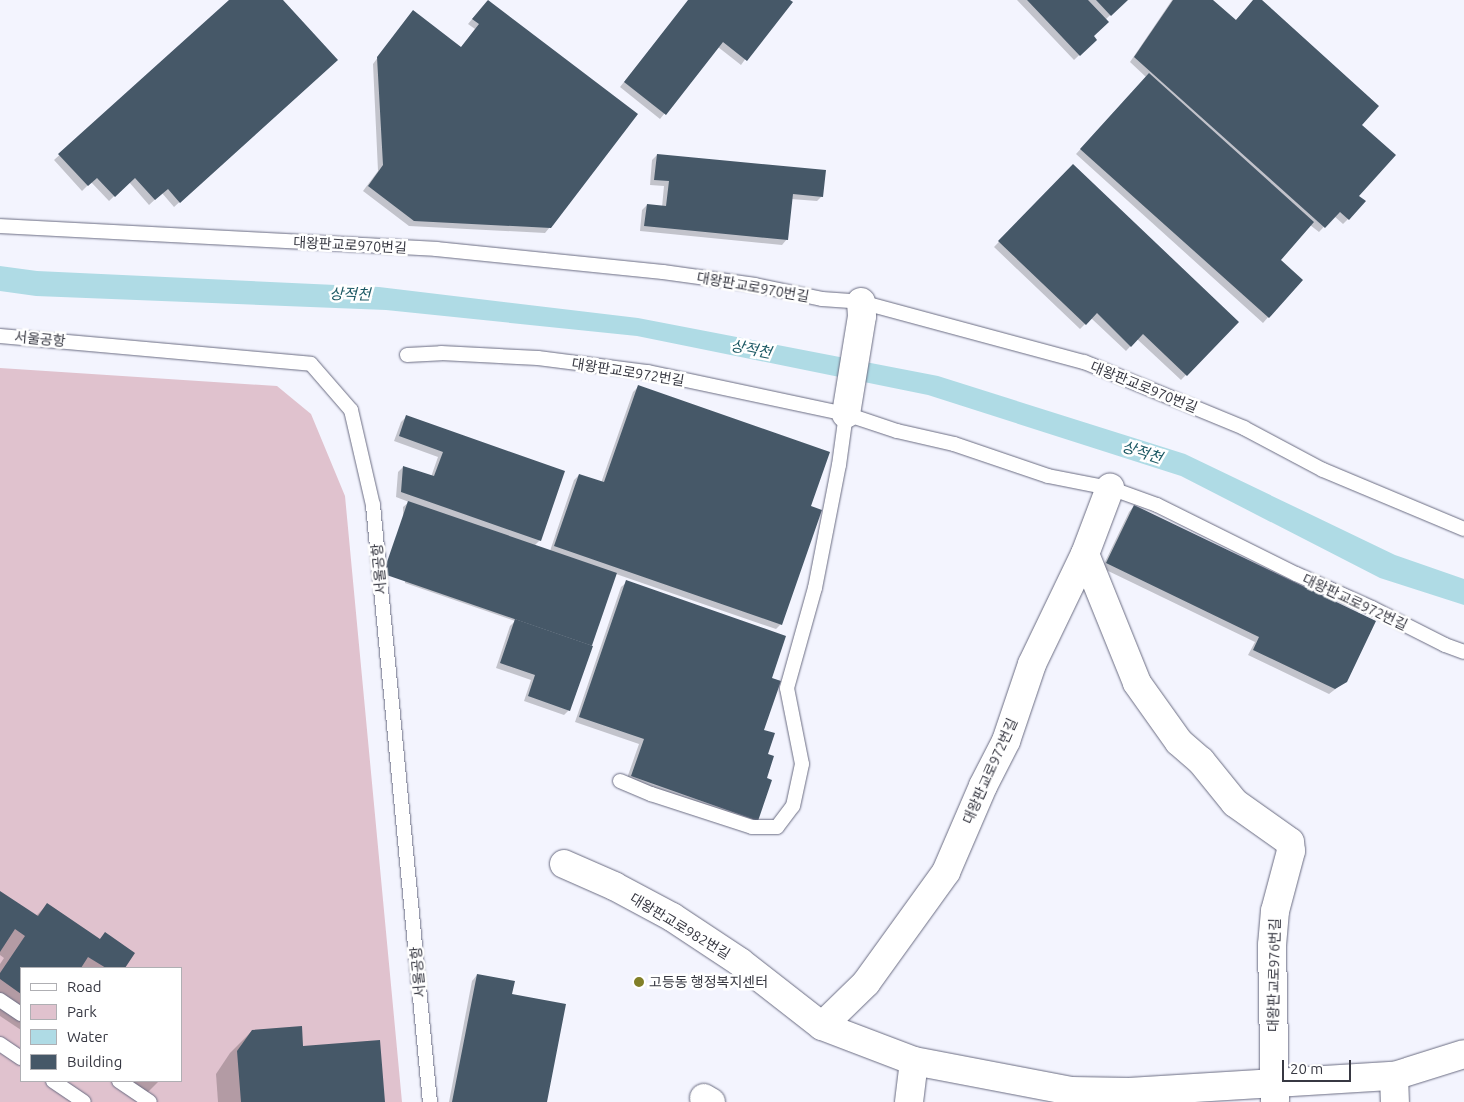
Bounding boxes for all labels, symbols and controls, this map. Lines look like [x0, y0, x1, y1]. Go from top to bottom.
street label: 대왕판교로970번길 [293, 234, 407, 256]
street label: 대왕판교로970번길 [695, 269, 811, 305]
water label: 상적천 [329, 285, 371, 303]
street label: 서울공항 [14, 328, 66, 350]
water label: 상적천 [729, 336, 773, 362]
street label: 대왕판교로972번길 [570, 355, 686, 389]
street label: 대왕판교로970번길 [1088, 358, 1200, 416]
water label: 상적천 [1120, 437, 1164, 467]
street label: 서울공항 [368, 543, 390, 595]
street label: 대왕판교로972번길 [1300, 570, 1410, 634]
street label: 대왕판교로972번길 [959, 716, 1021, 826]
street label: 대왕판교로982번길 [627, 889, 733, 963]
street label: 대왕판교로976번길 [1265, 918, 1283, 1032]
street label: 서울공항 [407, 946, 429, 998]
legend [20, 967, 182, 1082]
place label: 고등동 행정복지센터 [649, 974, 768, 990]
marker: 고등동 행정복지센터 [633, 976, 645, 988]
text: Road [67, 978, 102, 995]
text: Park [67, 1003, 97, 1020]
text: Water [67, 1028, 108, 1045]
scale bar [1284, 1050, 1353, 1082]
text: Building [67, 1053, 122, 1070]
text: 20 m [1290, 1060, 1323, 1077]

